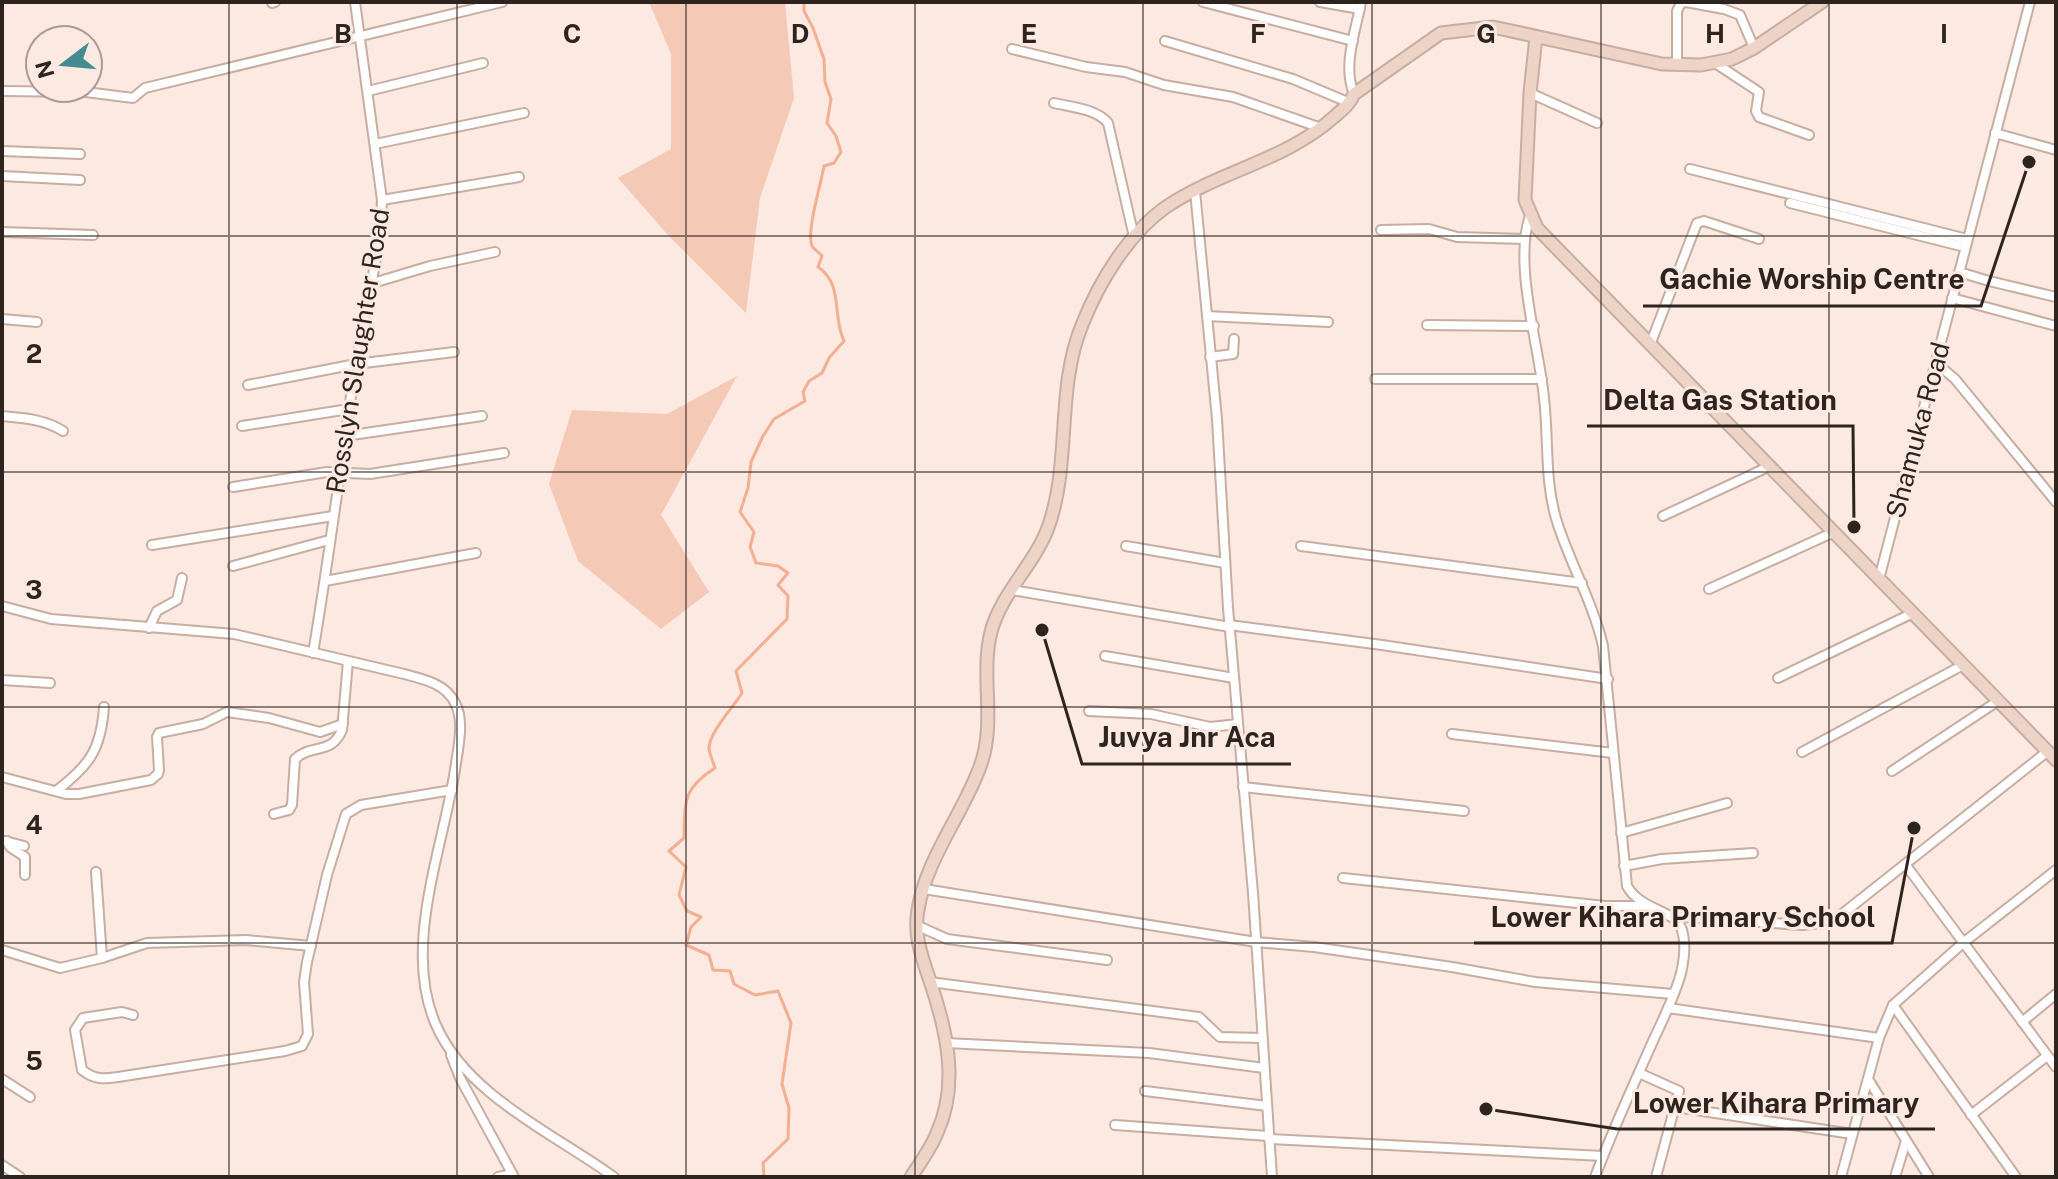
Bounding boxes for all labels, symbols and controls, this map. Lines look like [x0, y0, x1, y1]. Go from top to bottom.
text: B [334, 18, 352, 49]
text: C [563, 18, 581, 49]
text: D [791, 18, 809, 49]
text: E [1021, 18, 1037, 49]
text: F [1250, 18, 1266, 49]
text: G [1476, 18, 1496, 49]
text: H [1705, 18, 1725, 49]
text: I [1940, 18, 1948, 49]
north arrow [24, 24, 104, 104]
text: N [30, 58, 60, 81]
street label: Rosslyn Slaughter Road [320, 206, 395, 496]
callout: Gachie Worship Centre [1643, 254, 1981, 306]
text: Gachie Worship Centre [1659, 262, 1965, 295]
text: 2 [26, 338, 42, 369]
street label: Shamuka Road [1879, 338, 1956, 521]
callout: Delta Gas Station [1587, 374, 1853, 426]
text: Delta Gas Station [1603, 383, 1837, 416]
text: 3 [25, 574, 43, 605]
callout: Juvya Jnr Aca [1082, 712, 1291, 764]
text: Juvya Jnr Aca [1098, 720, 1276, 753]
text: 4 [25, 809, 43, 840]
callout: Lower Kihara Primary School [1474, 891, 1892, 943]
text: Lower Kihara Primary School [1490, 900, 1876, 933]
text: 5 [25, 1045, 43, 1076]
callout: Lower Kihara Primary [1617, 1077, 1935, 1129]
text: Lower Kihara Primary [1633, 1086, 1919, 1119]

